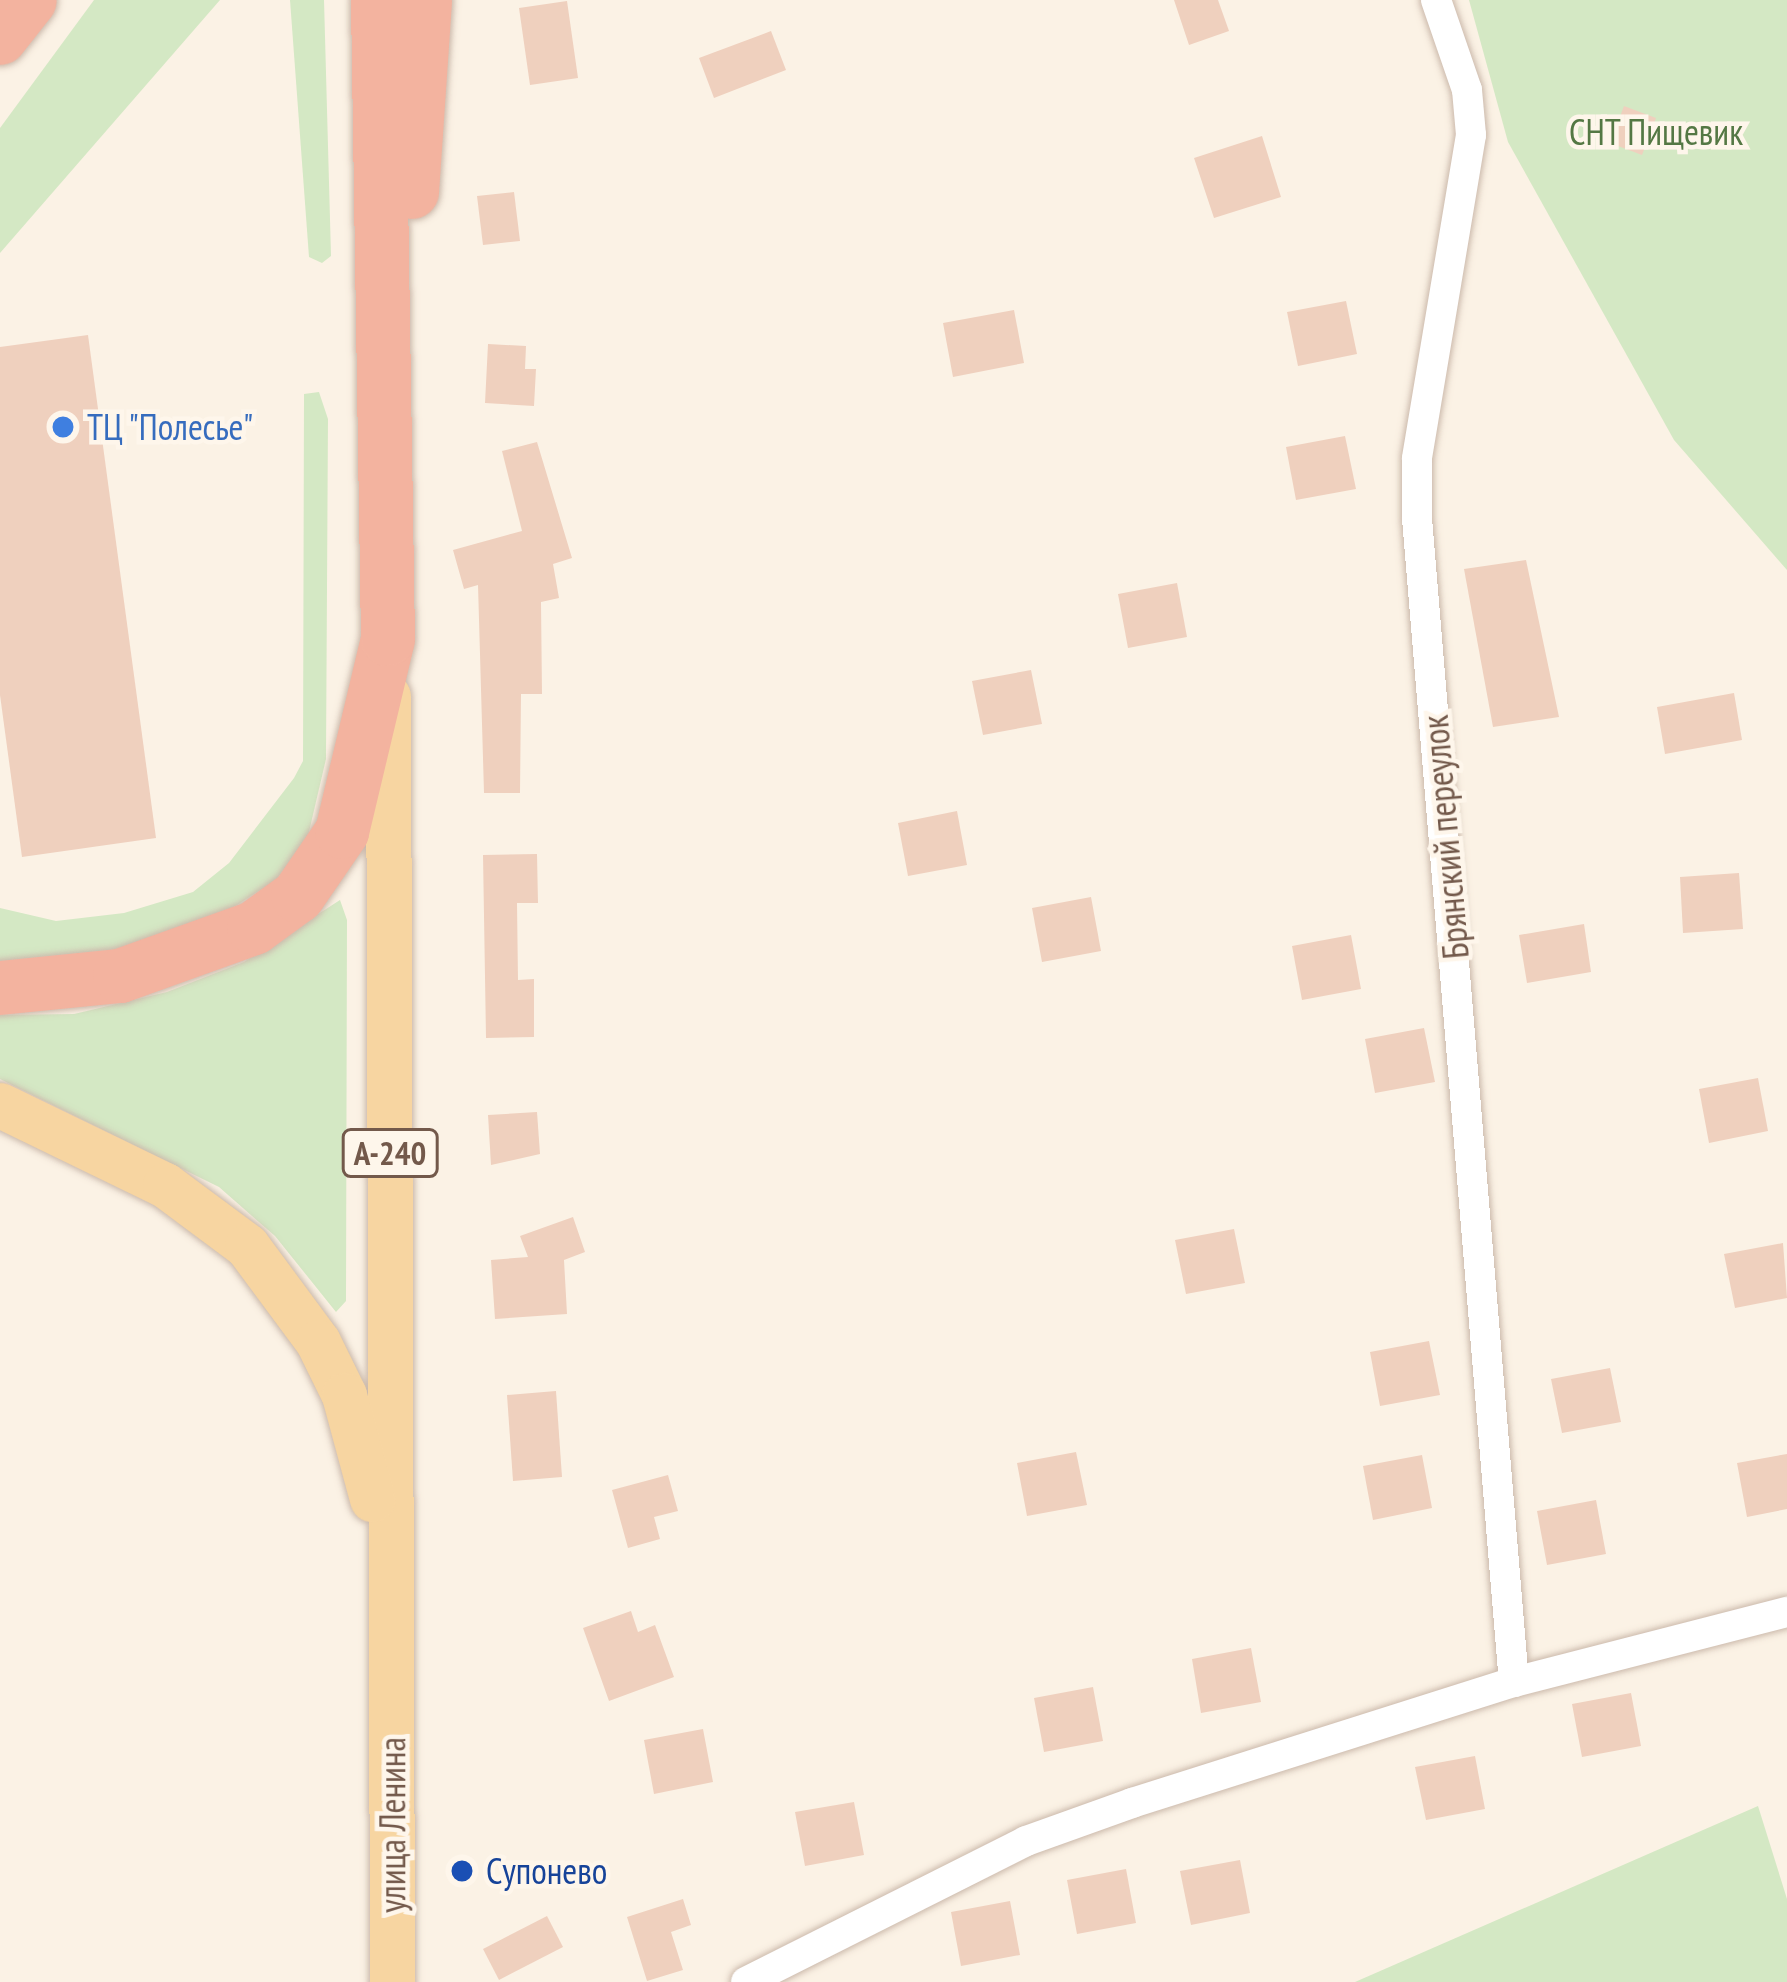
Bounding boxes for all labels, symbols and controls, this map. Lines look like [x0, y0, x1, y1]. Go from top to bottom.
park label: СНТ Пищевик [1568, 110, 1744, 154]
place label: ТЦ "Полесье" [87, 405, 255, 449]
marker: ТЦ "Полесье" [50, 414, 76, 440]
street label: Брянский переулок [1413, 713, 1477, 961]
road number: А-240 [339, 1126, 441, 1180]
street label: улица Ленина [370, 1737, 414, 1913]
place label: Супонево [486, 1849, 607, 1893]
marker: Супонево [449, 1858, 475, 1884]

